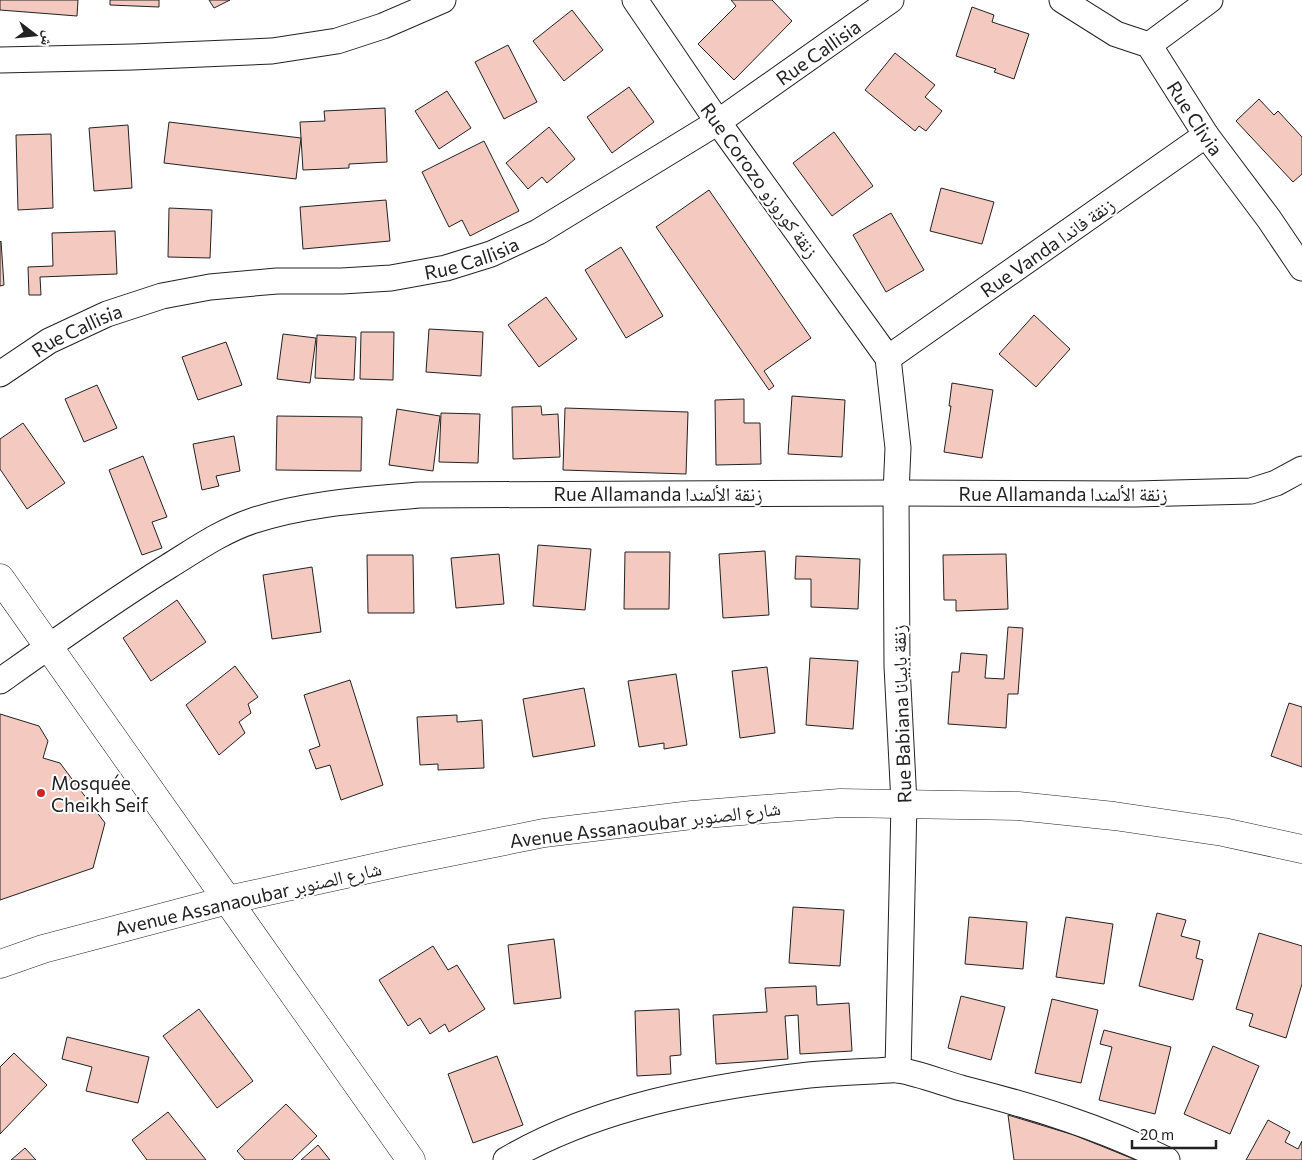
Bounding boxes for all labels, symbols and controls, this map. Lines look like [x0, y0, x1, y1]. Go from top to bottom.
north arrow [10, 10, 60, 60]
street label: Rue Callisia [771, 14, 864, 89]
text: ش [37, 29, 58, 48]
street label: Rue Clivia [1163, 76, 1228, 159]
street label: Rue Corozo زنقة كوروزو [695, 98, 824, 262]
street label: Rue Vanda زنقة فاندا [976, 192, 1119, 303]
street label: Rue Callisia [422, 231, 522, 283]
street label: Rue Callisia [27, 298, 125, 361]
street label: Rue Allamanda زنقة الألمندا [553, 482, 763, 506]
street label: Rue Allamanda زنقة الألمندا [958, 482, 1168, 506]
street label: Rue Babiana زنقة بابيانا [886, 624, 917, 804]
place label: Mosquée Cheikh Seif [51, 771, 149, 816]
marker: Mosquée Cheikh Seif [35, 787, 47, 799]
street label: Avenue Assanaoubar شارع الصنوبر [508, 796, 782, 853]
street label: Avenue Assanaoubar شارع الصنوبر [112, 856, 384, 941]
scale bar [1132, 1118, 1216, 1150]
text: 20 m [1140, 1125, 1174, 1143]

